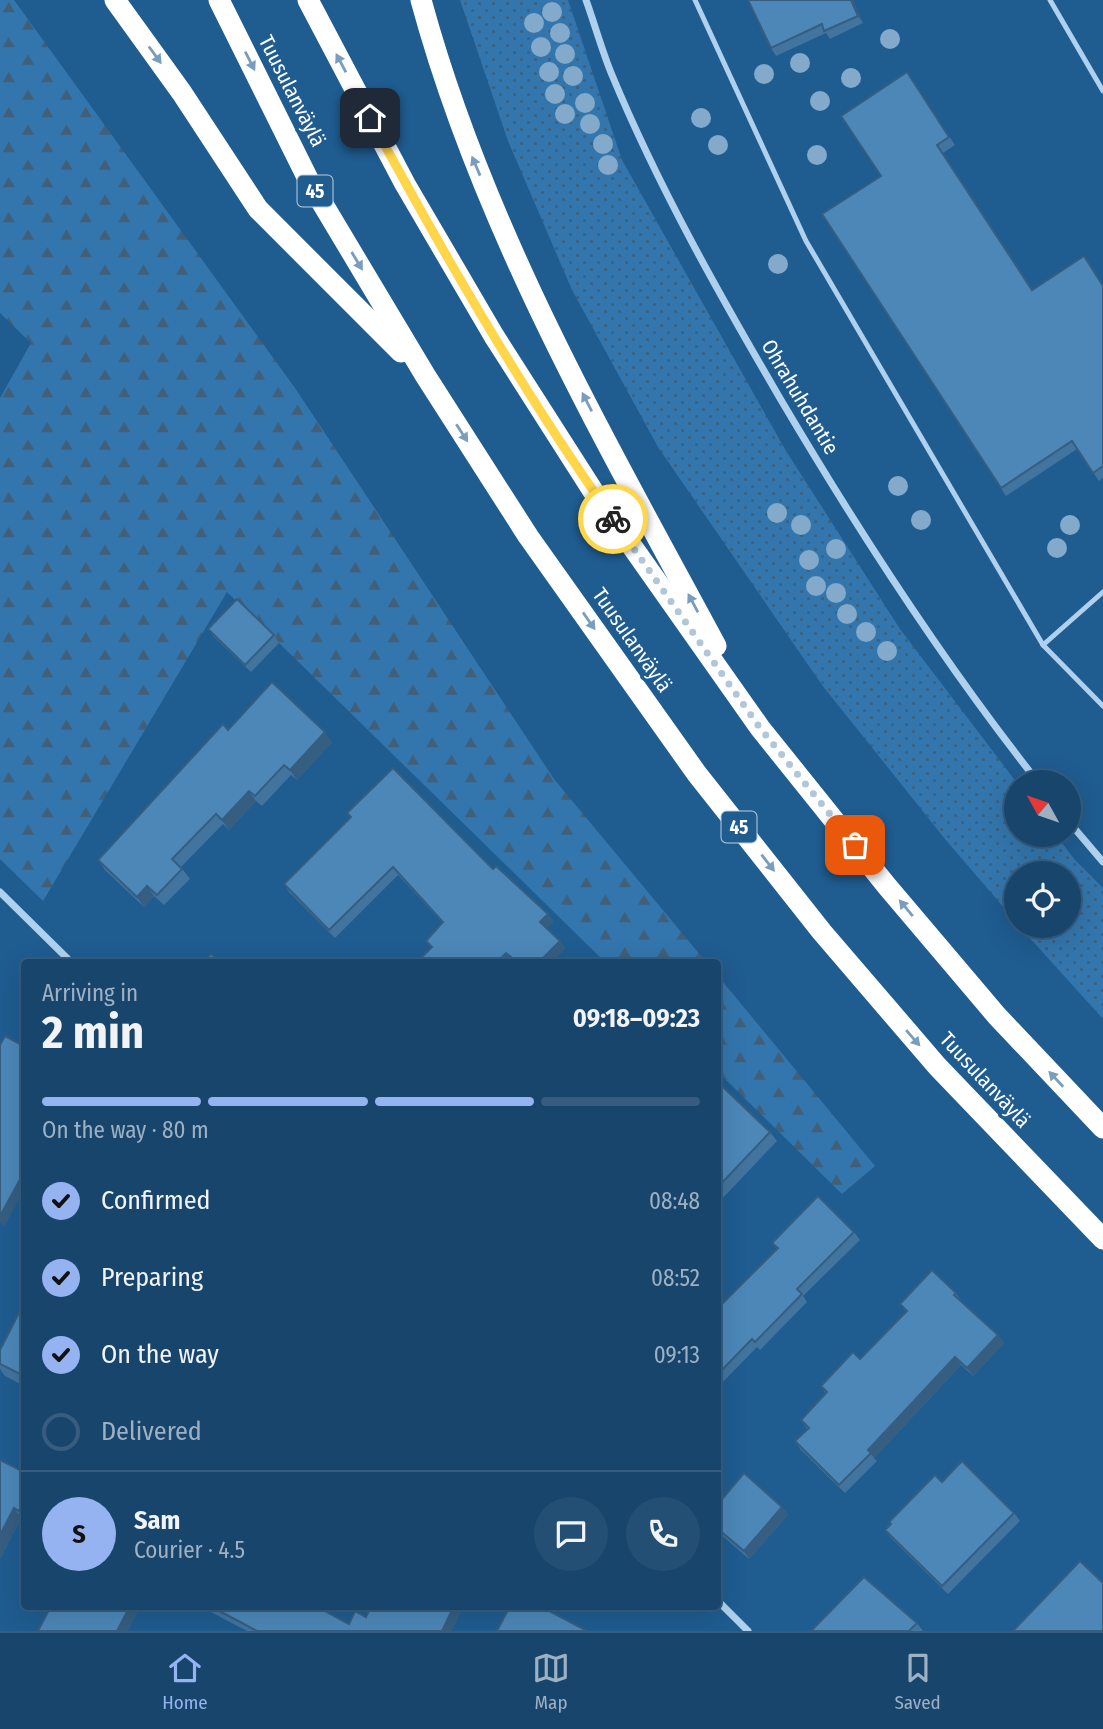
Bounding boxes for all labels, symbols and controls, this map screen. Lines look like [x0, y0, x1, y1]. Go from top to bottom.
street label: Tuusulanväylä [253, 31, 331, 151]
one-way arrow [148, 46, 162, 64]
one-way arrow [244, 51, 255, 71]
one-way arrow [335, 53, 347, 73]
pin [340, 88, 400, 148]
icon: home [351, 99, 389, 137]
one-way arrow [470, 156, 481, 177]
road number: 45 [298, 176, 332, 206]
one-way arrow [351, 252, 363, 271]
street label: Ohrahuhdantie [756, 335, 844, 459]
one-way arrow [581, 392, 592, 412]
one-way arrow [455, 423, 468, 442]
courier [578, 484, 648, 554]
icon: bike [594, 500, 632, 538]
street label: Tuusulanväylä [586, 583, 678, 697]
one-way arrow [687, 593, 699, 613]
one-way arrow [582, 612, 596, 630]
north arrow [1004, 770, 1082, 847]
map controls [1004, 770, 1081, 938]
road number: 45 [722, 812, 756, 842]
pin [825, 815, 885, 875]
icon: bag [836, 826, 874, 864]
one-way arrow [760, 854, 775, 872]
button: locate [1004, 861, 1081, 938]
one-way arrow [898, 899, 914, 917]
text: Arriving in [42, 979, 138, 1007]
text: 09:18–09:23 [573, 1003, 700, 1034]
text: 2 min [42, 1005, 144, 1060]
street label: Tuusulanväylä [934, 1027, 1036, 1133]
one-way arrow [905, 1030, 920, 1047]
one-way arrow [1049, 1071, 1065, 1088]
text: On the way · 80 m [42, 1116, 209, 1144]
icon: check [42, 1182, 80, 1220]
text: Confirmed [101, 1185, 211, 1216]
text: 08:48 [649, 1187, 700, 1215]
icon: check [42, 1259, 80, 1297]
text: Preparing [101, 1262, 203, 1293]
text: 08:52 [651, 1264, 700, 1292]
icon: check [42, 1336, 80, 1374]
text: On the way [101, 1339, 219, 1370]
text: 09:13 [654, 1341, 700, 1369]
text: Delivered [101, 1416, 202, 1447]
button: chat [534, 1497, 608, 1571]
button: phone [626, 1497, 700, 1571]
text: Sam [134, 1505, 180, 1536]
text: S [72, 1519, 86, 1550]
text: Courier · 4.5 [134, 1536, 245, 1564]
tab: Home [162, 1649, 208, 1714]
tab: Map [532, 1649, 570, 1714]
tab: Saved [894, 1649, 941, 1714]

